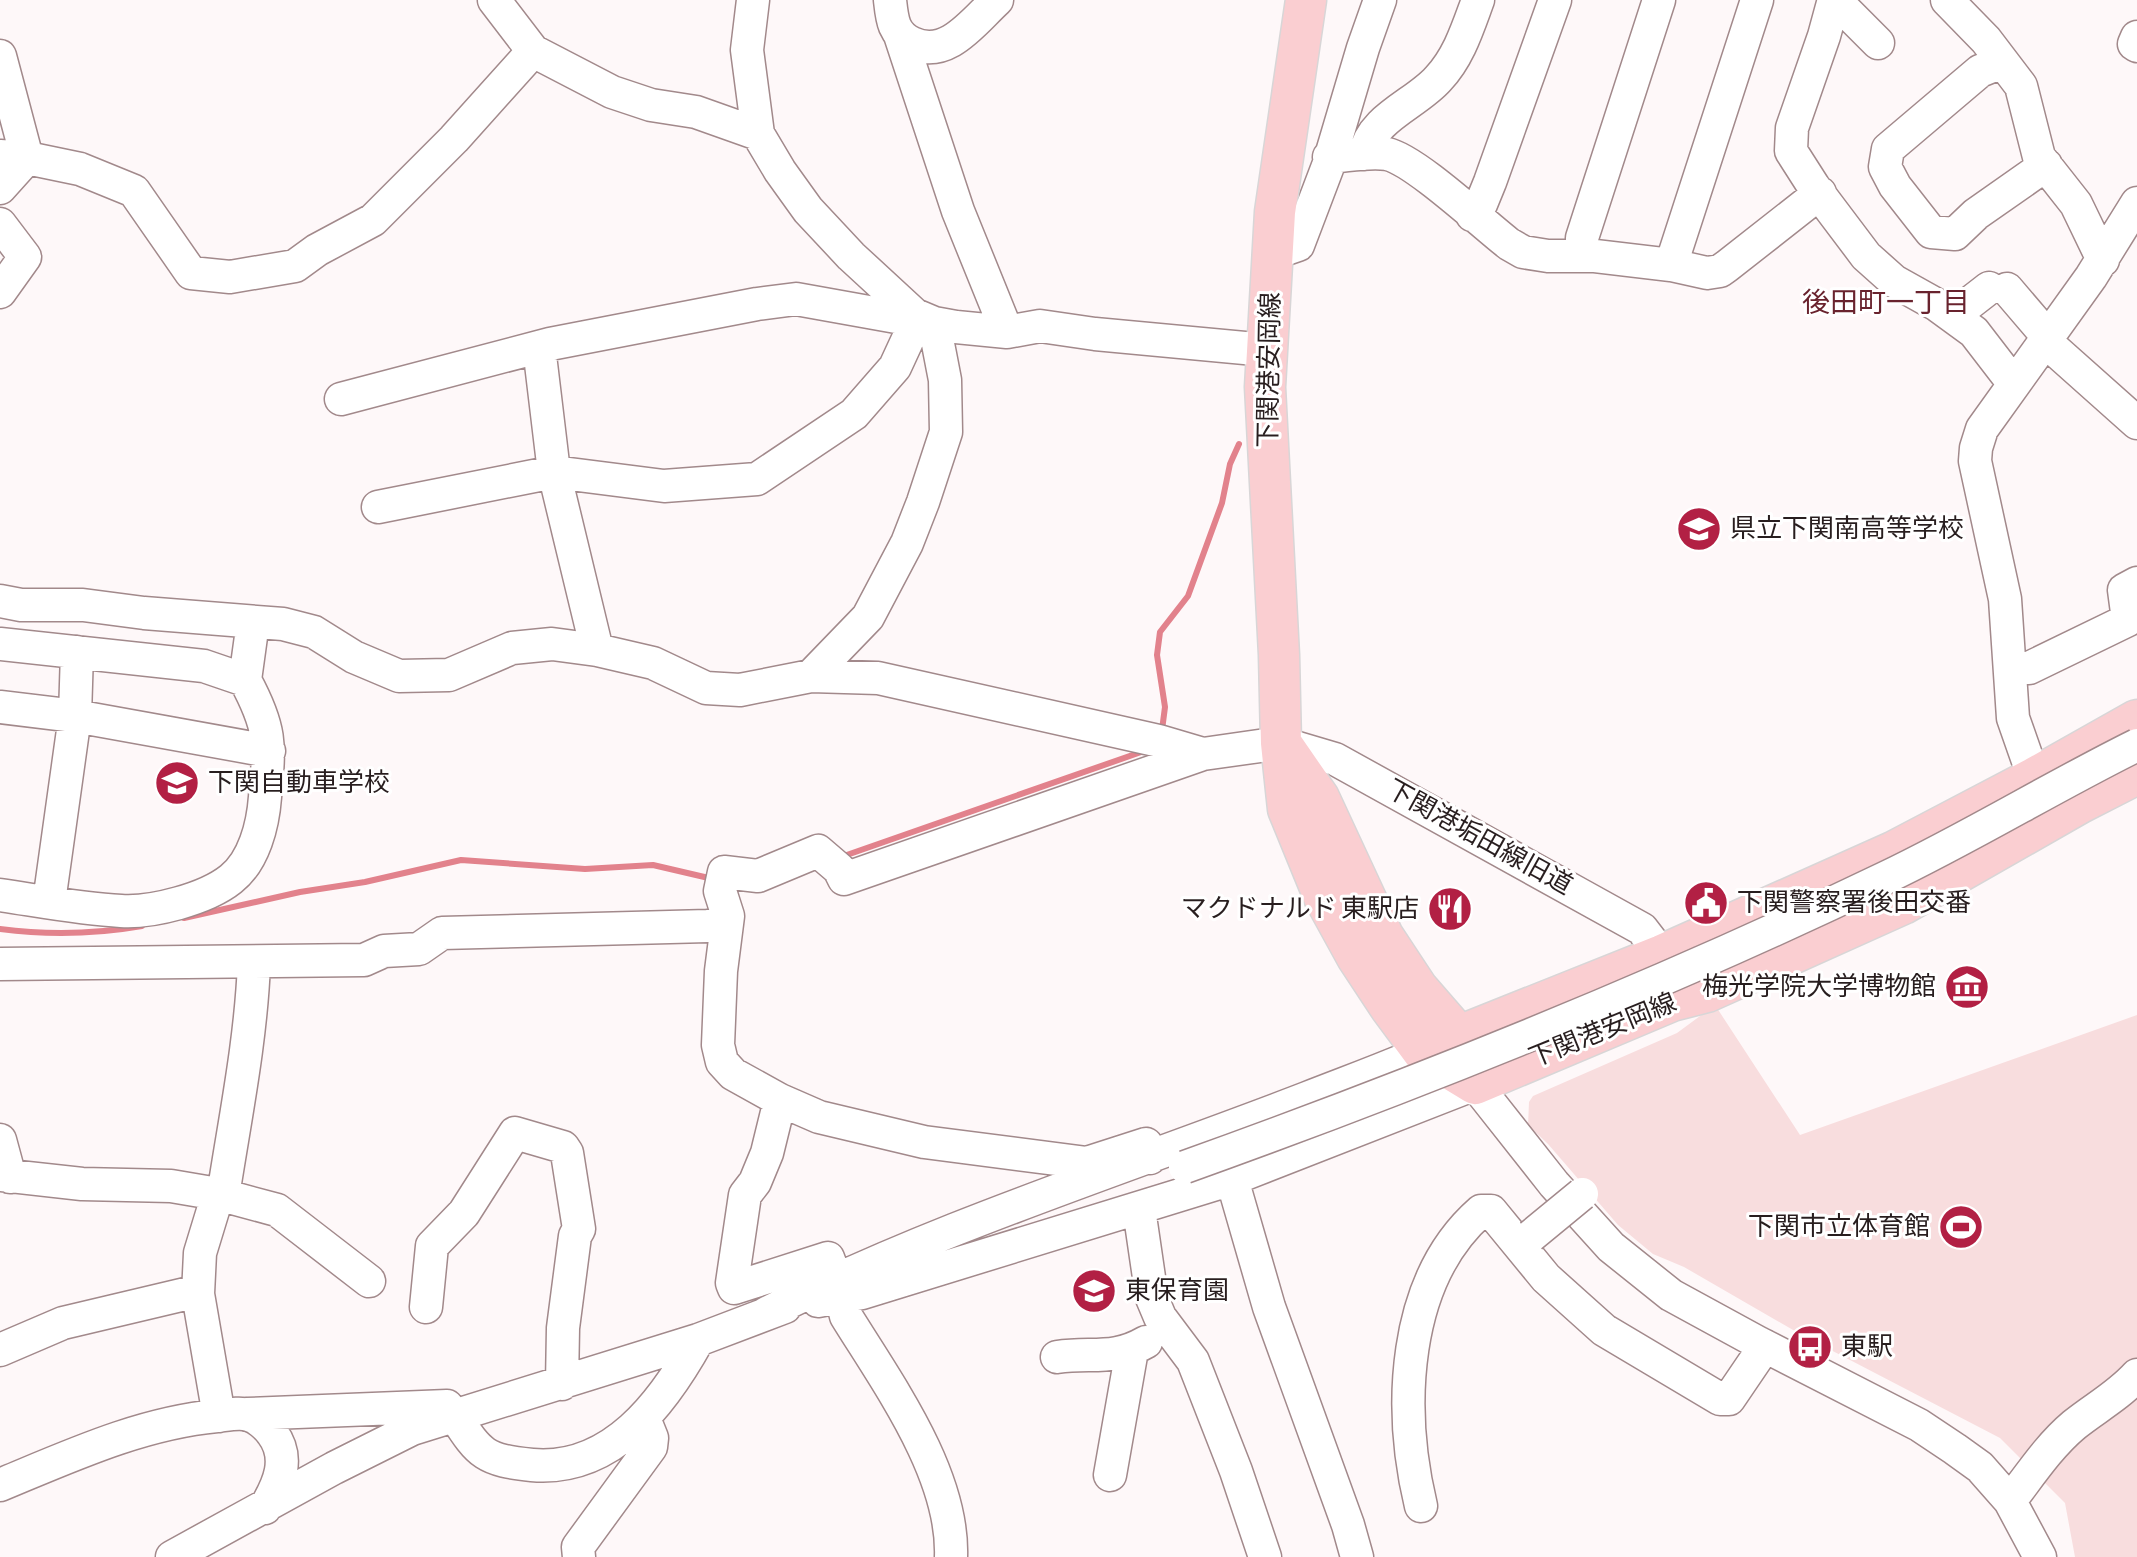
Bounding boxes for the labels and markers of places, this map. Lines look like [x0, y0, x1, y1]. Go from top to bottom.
school or university icon: 県立下関南高等学校 [1675, 505, 1723, 553]
place label: 県立下関南高等学校 [1730, 514, 1964, 545]
school or university icon: 下関自動車学校 [153, 759, 201, 807]
place label: 下関自動車学校 [208, 768, 390, 799]
public building icon: 下関警察署後田交番 [1682, 879, 1730, 927]
restaurant icon: マクドナルド 東駅店 [1426, 885, 1474, 933]
place label: 下関警察署後田交番 [1737, 888, 1971, 919]
place label: マクドナルド 東駅店 [1181, 894, 1419, 925]
museum icon: 梅光学院大学博物館 [1943, 963, 1991, 1011]
place label: 梅光学院大学博物館 [1702, 972, 1936, 1003]
sports icon: 下関市立体育館 [1937, 1203, 1985, 1251]
place label: 下関市立体育館 [1748, 1212, 1930, 1243]
school or university icon: 東保育園 [1070, 1267, 1118, 1315]
place label: 東保育園 [1125, 1276, 1229, 1307]
bus stop icon: 東駅 [1786, 1323, 1834, 1371]
place label: 東駅 [1841, 1332, 1893, 1363]

